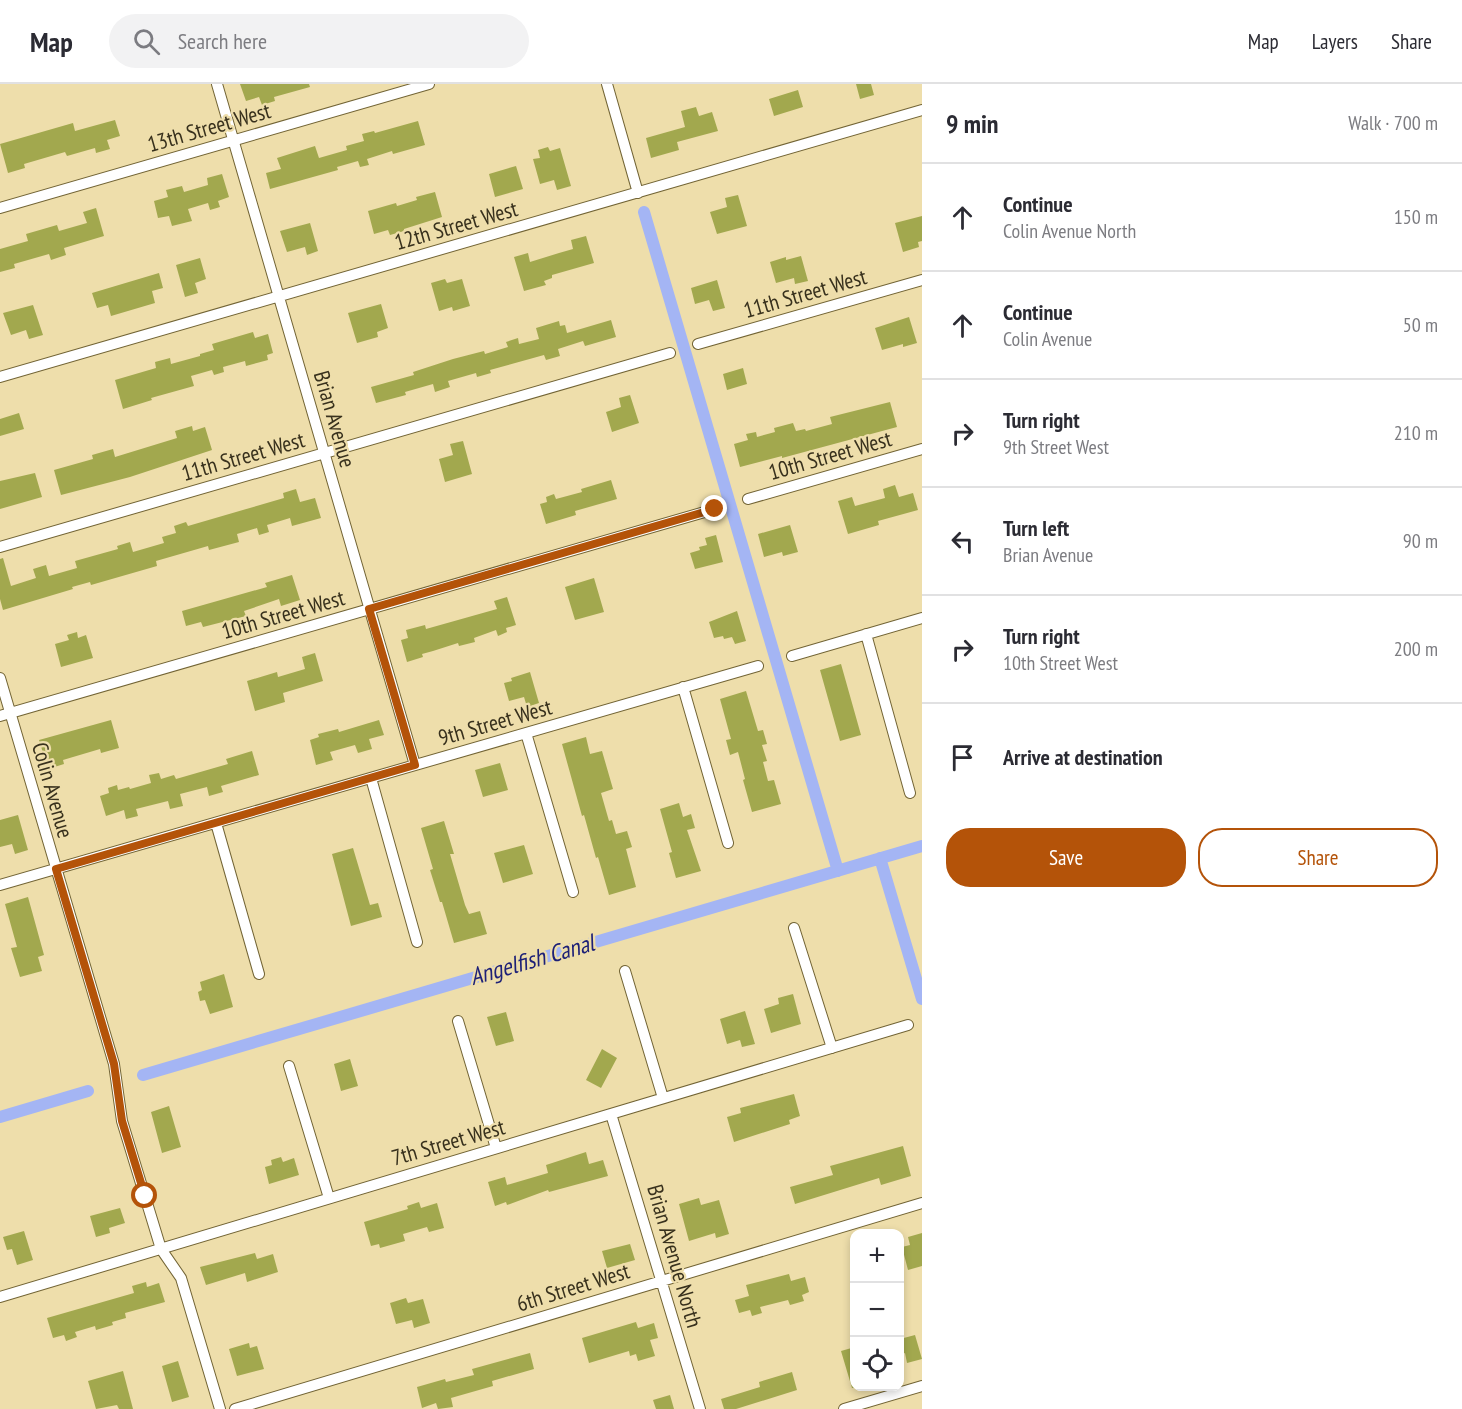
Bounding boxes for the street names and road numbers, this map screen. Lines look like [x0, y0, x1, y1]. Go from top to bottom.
street label: 13th Street West [144, 96, 274, 158]
street label: 12th Street West [391, 194, 521, 256]
street label: 11th Street West [740, 262, 870, 324]
street label: Brian Avenue [308, 367, 362, 471]
street label: 10th Street West [765, 424, 895, 486]
street label: 11th Street West [178, 425, 308, 487]
street label: 10th Street West [218, 583, 348, 645]
street label: 9th Street West [435, 692, 555, 752]
street label: Colin Avenue [26, 739, 80, 841]
street label: 7th Street West [388, 1112, 508, 1172]
street label: Brian Avenue North [641, 1181, 709, 1331]
street label: 6th Street West [513, 1257, 633, 1317]

